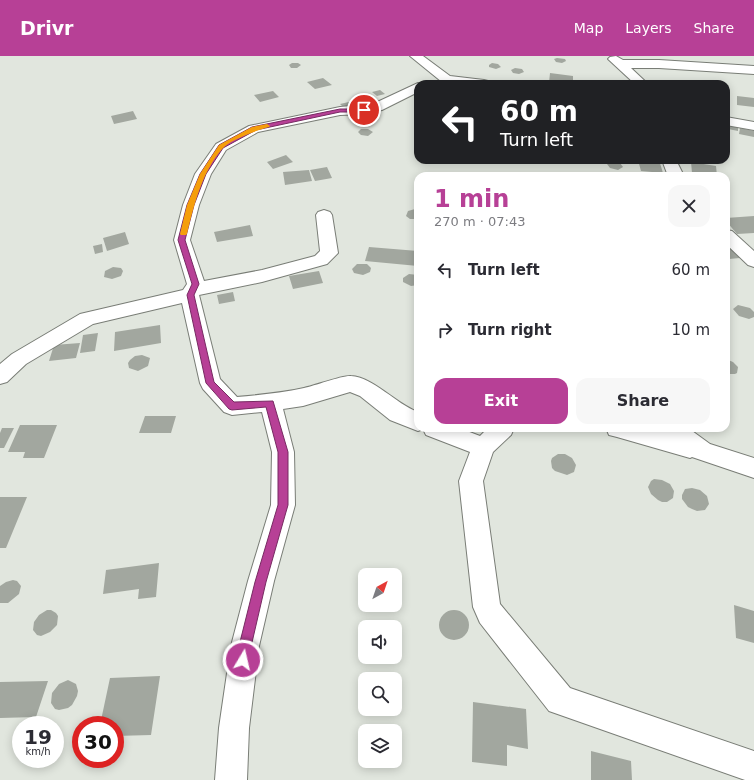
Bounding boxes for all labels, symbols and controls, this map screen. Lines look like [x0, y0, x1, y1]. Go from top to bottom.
text: Drivr [20, 17, 73, 39]
text: Map [574, 20, 603, 36]
text: Layers [625, 20, 672, 36]
text: Share [694, 20, 734, 36]
pin [347, 93, 381, 127]
text: 60 m [500, 95, 578, 128]
icon: left [434, 96, 486, 148]
icon: arrive [353, 99, 375, 121]
text: Turn left [500, 129, 573, 150]
text: 1 min [434, 185, 509, 213]
button: close [668, 185, 710, 227]
text: 270 m · 07:43 [434, 214, 525, 229]
icon: left [434, 259, 456, 281]
text: Turn left [468, 261, 540, 279]
text: 60 m [672, 261, 710, 279]
icon: right [434, 319, 456, 341]
text: Turn right [468, 321, 552, 339]
text: 10 m [672, 321, 710, 339]
button: Exit [434, 378, 568, 424]
button: Share [576, 378, 710, 424]
north arrow [358, 568, 402, 612]
map controls [358, 568, 402, 768]
button: sound [358, 620, 402, 664]
position arrow [222, 639, 264, 681]
button: search [358, 672, 402, 716]
speed limit sign: 30 [72, 716, 124, 768]
button: layers [358, 724, 402, 768]
text: 19 [24, 725, 52, 749]
text: km/h [25, 746, 51, 757]

